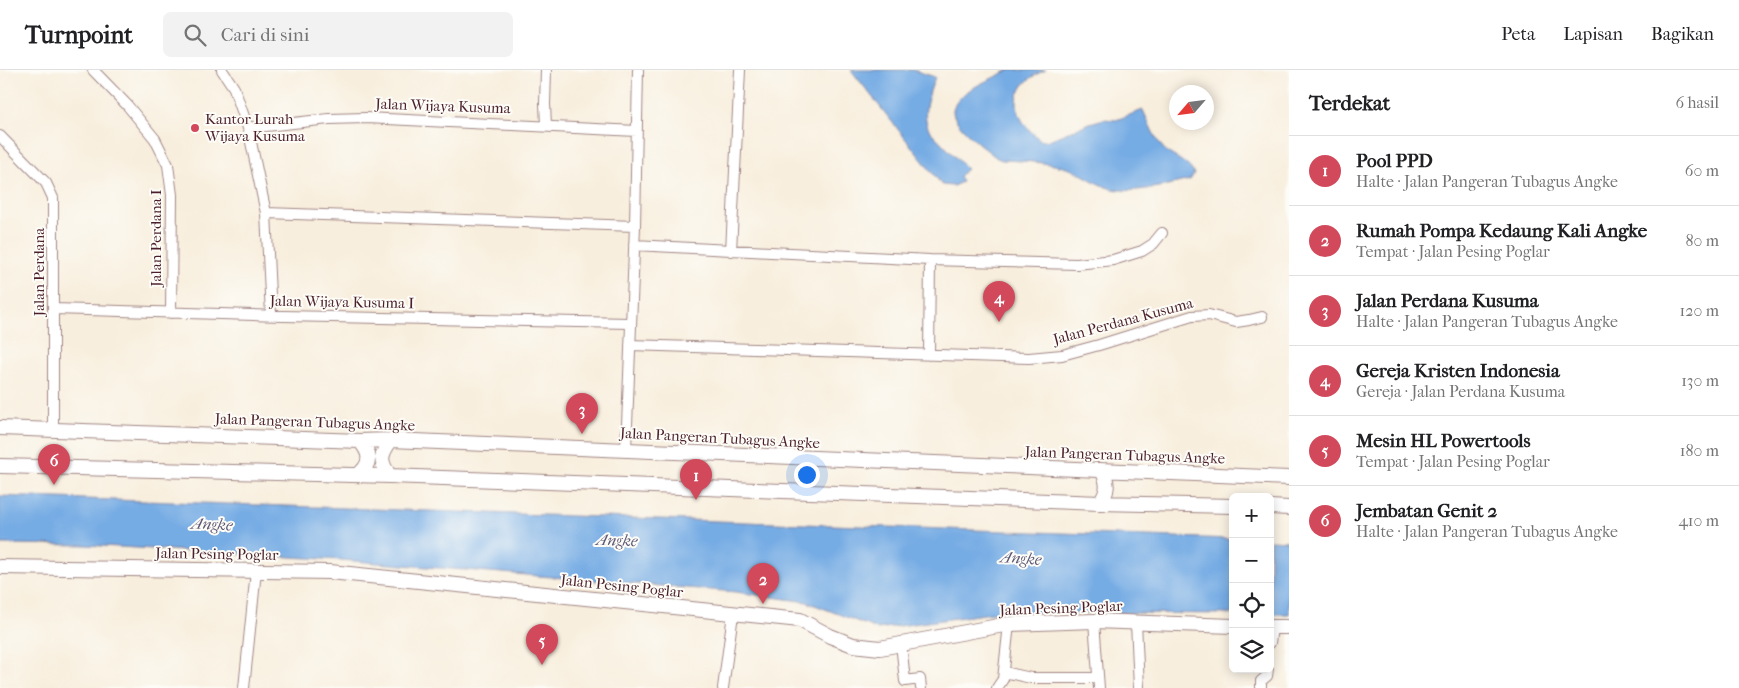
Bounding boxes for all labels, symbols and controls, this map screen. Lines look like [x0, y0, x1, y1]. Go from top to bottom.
search box [163, 12, 513, 57]
text: Turnpoint [25, 21, 133, 49]
icon: search [181, 21, 209, 49]
text: Cari di sini [221, 24, 309, 46]
text: Peta [1501, 24, 1535, 45]
text: Lapisan [1563, 24, 1623, 45]
text: Bagikan [1651, 24, 1714, 45]
north arrow [1169, 85, 1214, 130]
text: Terdekat [1309, 91, 1390, 115]
text: 6 hasil [1675, 93, 1719, 112]
street label: Jalan Wijaya Kusuma [374, 95, 512, 117]
place label: Kantor Lurah Wijaya Kusuma [204, 110, 306, 145]
marker: Kantor Lurah Wijaya Kusuma [189, 122, 201, 134]
text: Pool PPD [1356, 150, 1433, 172]
text: 1 [1322, 161, 1328, 180]
text: 60 m [1685, 161, 1719, 180]
text: Halte · Jalan Pangeran Tubagus Angke [1356, 172, 1618, 191]
street label: Jalan Perdana I [147, 189, 165, 288]
text: Rumah Pompa Kedaung Kali Angke [1356, 220, 1647, 242]
street label: Jalan Perdana [30, 227, 48, 317]
text: 2 [1321, 231, 1329, 250]
text: 80 m [1685, 231, 1719, 250]
text: Tempat · Jalan Pesing Poglar [1356, 242, 1550, 261]
pin: 4 [983, 281, 1015, 322]
text: Jalan Perdana Kusuma [1356, 290, 1539, 312]
street label: Jalan Wijaya Kusuma I [269, 292, 414, 312]
street label: Jalan Perdana Kusuma [1050, 293, 1196, 349]
text: 3 [1322, 301, 1328, 320]
text: 120 m [1680, 301, 1719, 320]
text: Halte · Jalan Pangeran Tubagus Angke [1356, 312, 1618, 331]
text: Gereja Kristen Indonesia [1356, 360, 1560, 382]
text: 4 [1320, 371, 1330, 390]
text: 130 m [1681, 371, 1719, 390]
text: Gereja · Jalan Perdana Kusuma [1356, 382, 1565, 401]
pin: 3 [566, 393, 598, 434]
street label: Jalan Pangeran Tubagus Angke [214, 409, 416, 435]
street label: Jalan Pangeran Tubagus Angke [618, 424, 821, 452]
text: Mesin HL Powertools [1356, 430, 1531, 452]
text: 5 [1322, 441, 1328, 460]
text: 180 m [1680, 441, 1719, 460]
street label: Jalan Pangeran Tubagus Angke [1024, 442, 1226, 468]
pin: 6 [38, 444, 70, 485]
text: Tempat · Jalan Pesing Poglar [1356, 452, 1550, 471]
pin: 1 [680, 459, 712, 500]
your location [794, 462, 820, 488]
map controls [1229, 493, 1274, 673]
button: + [1229, 493, 1274, 538]
text: Jembatan Genit 2 [1356, 500, 1497, 522]
text: 6 [1321, 511, 1329, 530]
text: 410 m [1678, 511, 1719, 530]
water label: Angke [189, 513, 233, 535]
text: Halte · Jalan Pangeran Tubagus Angke [1356, 522, 1618, 541]
water label: Angke [594, 530, 638, 550]
button: − [1229, 538, 1274, 583]
street label: Jalan Pesing Poglar [154, 544, 279, 564]
water label: Angke [998, 547, 1043, 569]
pin: 2 [747, 563, 779, 604]
street label: Jalan Pesing Poglar [559, 571, 685, 601]
button: locate [1229, 583, 1274, 628]
street label: Jalan Pesing Poglar [998, 597, 1123, 619]
pin: 5 [526, 624, 558, 665]
button: layers [1229, 628, 1274, 673]

